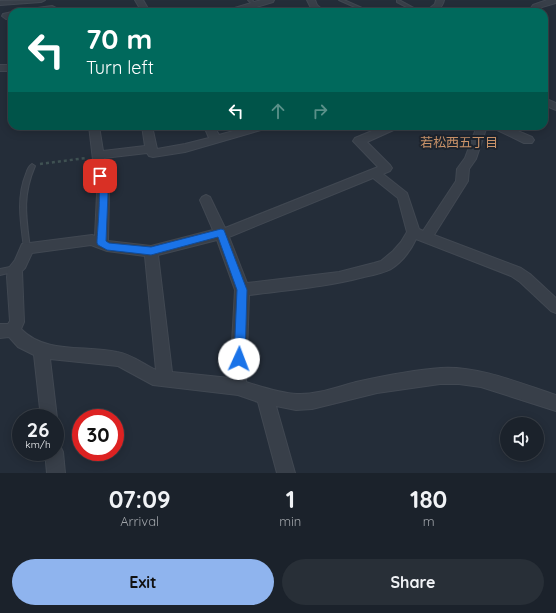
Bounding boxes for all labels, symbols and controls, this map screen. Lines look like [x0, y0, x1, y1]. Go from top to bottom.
text: 70 m [86, 21, 152, 56]
icon: left [20, 24, 72, 76]
text: Turn left [86, 56, 154, 79]
icon: left [225, 100, 247, 122]
icon: ahead [267, 100, 289, 122]
icon: right [309, 100, 331, 122]
district label: 若松西五丁目 [420, 134, 498, 150]
pin [83, 159, 117, 193]
icon: arrive [89, 165, 111, 187]
position arrow [218, 338, 260, 380]
speed limit sign: 30 [72, 409, 124, 461]
text: 26 [27, 417, 49, 442]
map controls [500, 417, 544, 461]
button: sound [500, 417, 544, 461]
text: km/h [25, 438, 51, 451]
text: 07:09 [109, 484, 171, 514]
text: 1 [286, 484, 295, 514]
text: 180 [410, 484, 447, 514]
text: Arrival [120, 513, 159, 529]
text: min [279, 513, 301, 529]
text: m [423, 513, 435, 529]
button: Exit [12, 559, 274, 605]
button: Share [282, 559, 544, 605]

